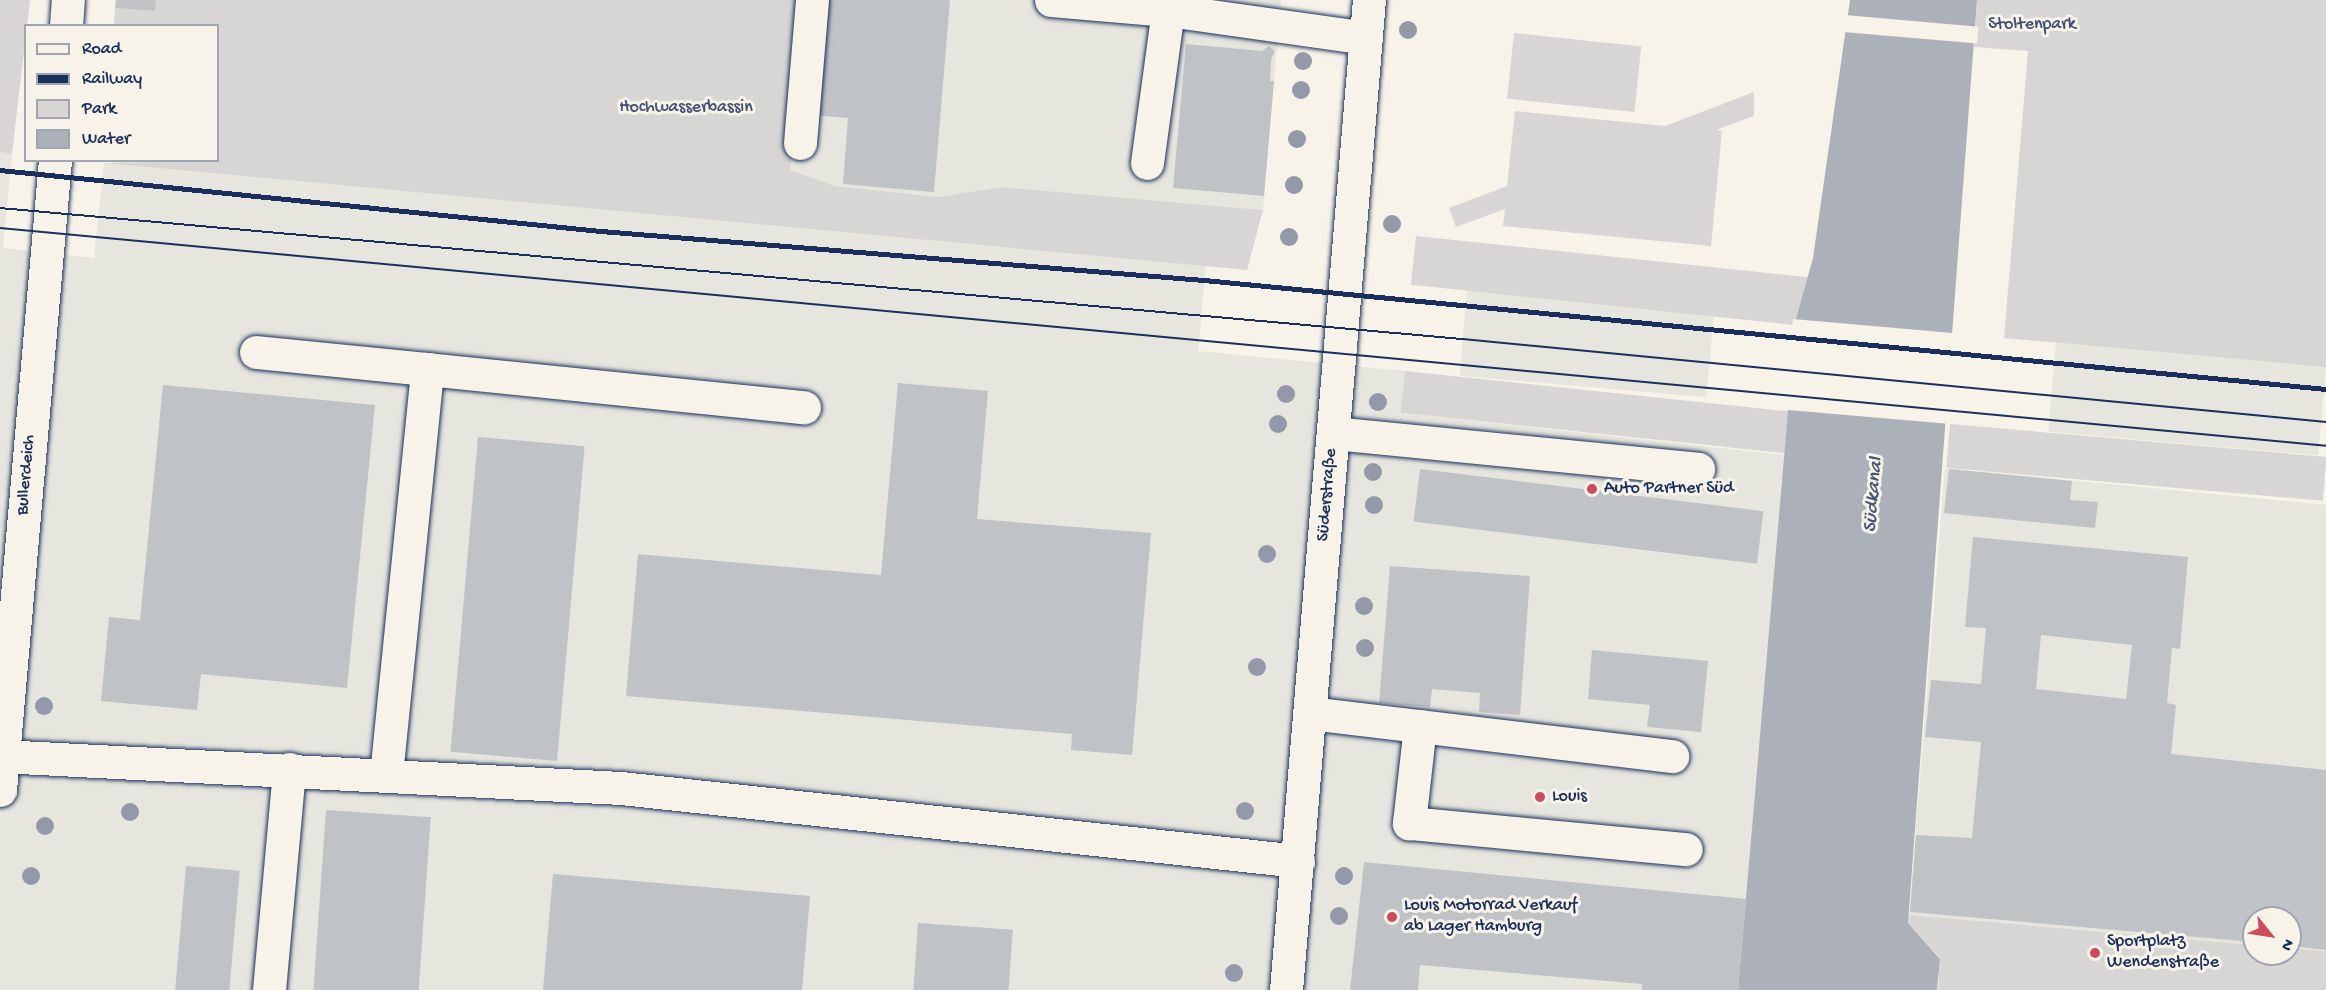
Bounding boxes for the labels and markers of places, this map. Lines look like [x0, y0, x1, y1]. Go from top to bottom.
place label: Auto Partner Süd [1604, 478, 1733, 500]
marker: Auto Partner Süd [1585, 482, 1599, 496]
place label: Louis [1552, 786, 1587, 808]
marker: Louis [1533, 790, 1547, 804]
place label: Louis Motorrad Verkauf ab Lager Hamburg [1404, 896, 1577, 938]
marker: Louis Motorrad Verkauf ab Lager Hamburg [1385, 910, 1399, 924]
place label: Sportplatz Wendenstraße [2107, 932, 2219, 974]
marker: Sportplatz Wendenstraße [2088, 946, 2102, 960]

